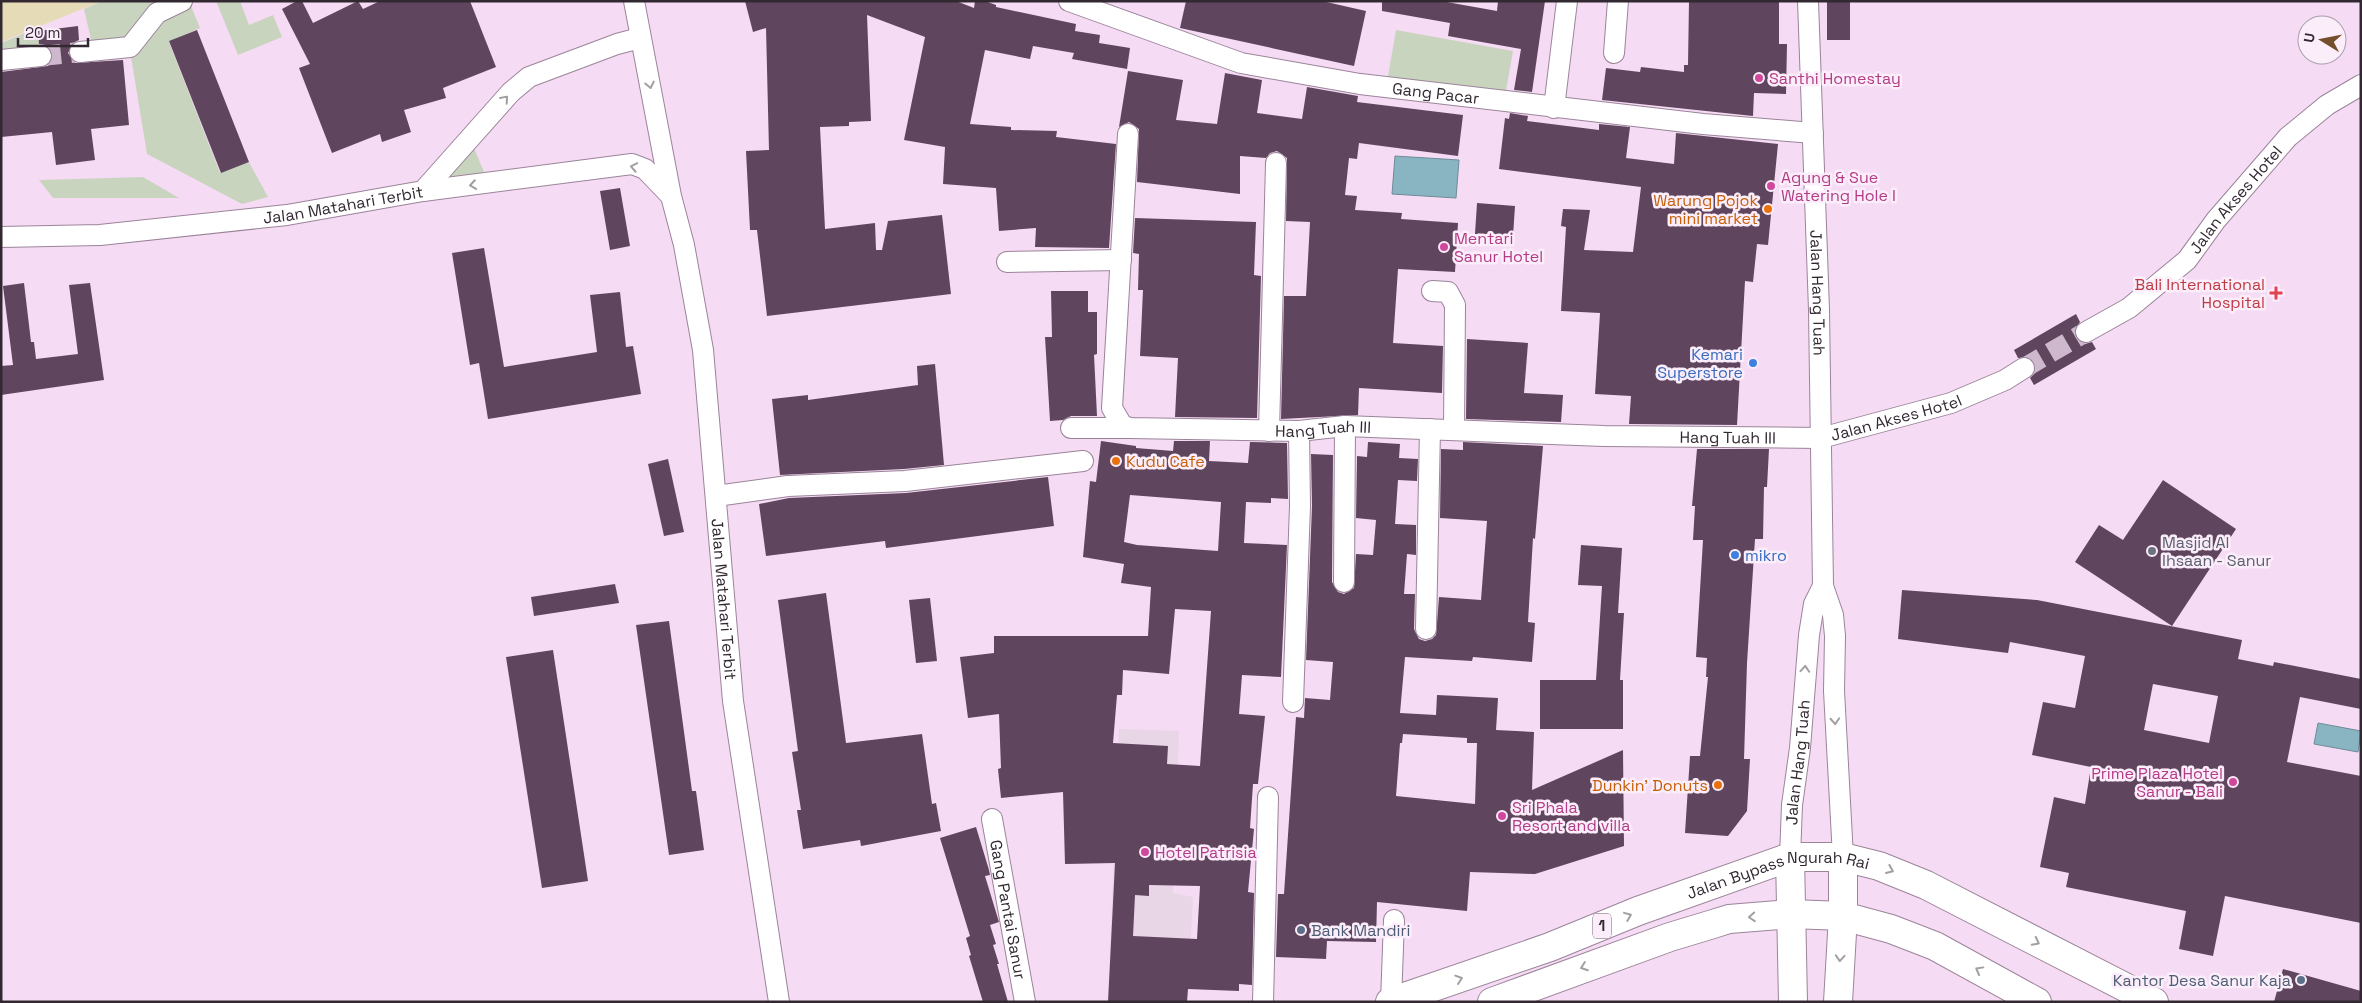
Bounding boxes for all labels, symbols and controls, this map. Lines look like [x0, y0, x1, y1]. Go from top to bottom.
scale bar [18, 15, 88, 47]
north arrow [2297, 15, 2347, 65]
text: 20 m [25, 23, 60, 42]
text: U [2300, 32, 2319, 44]
place label: Santhi Homestay [1769, 68, 1901, 89]
marker: Santhi Homestay [1753, 72, 1765, 84]
street label: Gang Pacar [1391, 78, 1480, 109]
one-way arrow [644, 81, 654, 90]
one-way arrow [499, 96, 508, 105]
street label: Jalan Akses Hotel [2185, 141, 2287, 258]
one-way arrow [630, 162, 639, 172]
place label: Agung & Sue Watering Hole I [1781, 167, 1896, 206]
one-way arrow [469, 179, 478, 189]
marker: Agung & Sue Watering Hole I [1765, 180, 1777, 192]
street label: Jalan Matahari Terbit [262, 181, 425, 229]
place label: Warung Pojok mini market [1653, 190, 1758, 229]
marker: Warung Pojok mini market [1762, 203, 1774, 215]
place label: Mentari Sanur Hotel [1454, 228, 1543, 267]
street label: Jalan Hang Tuah [1805, 230, 1830, 356]
marker: Mentari Sanur Hotel [1438, 241, 1450, 253]
place label: Bali International Hospital [2135, 274, 2265, 313]
marker: Bali International Hospital [2269, 286, 2283, 300]
place label: Kemari Superstore [1657, 344, 1743, 383]
marker: Kemari Superstore [1747, 357, 1759, 369]
street label: Jalan Akses Hotel [1828, 390, 1965, 446]
street label: Hang Tuah III [1275, 416, 1372, 442]
street label: Hang Tuah III [1679, 427, 1776, 449]
place label: Kudu Cafe [1126, 451, 1205, 472]
marker: Kudu Cafe [1110, 455, 1122, 467]
street label: Jalan Matahari Terbit [706, 518, 741, 681]
place label: Masjid Al Ihsaan - Sanur [2162, 532, 2271, 571]
place label: mikro [1745, 545, 1787, 566]
marker: Masjid Al Ihsaan - Sanur [2146, 545, 2158, 557]
marker: mikro [1729, 549, 1741, 561]
one-way arrow [1800, 665, 1811, 673]
street label: Jalan Hang Tuah [1781, 699, 1815, 825]
one-way arrow [1830, 717, 1841, 725]
place label: Prime Plaza Hotel Sanur - Bali [2091, 763, 2223, 802]
place label: Dunkin' Donuts [1592, 775, 1708, 796]
marker: Prime Plaza Hotel Sanur - Bali [2227, 776, 2239, 788]
marker: Dunkin' Donuts [1712, 779, 1724, 791]
place label: Sri Phala Resort and villa [1512, 797, 1630, 836]
marker: Sri Phala Resort and villa [1496, 810, 1508, 822]
street label: Gang Pantai Sanur [985, 838, 1031, 981]
place label: Hotel Patrisia [1155, 842, 1257, 863]
marker: Hotel Patrisia [1139, 846, 1151, 858]
street label: Jalan Bypass Ngurah Rai [1684, 847, 1872, 904]
one-way arrow [1885, 864, 1894, 875]
one-way arrow [1623, 911, 1632, 922]
one-way arrow [1748, 911, 1756, 922]
road number: 1 [1593, 914, 1611, 938]
place label: Bank Mandiri [1311, 920, 1410, 941]
marker: Bank Mandiri [1295, 924, 1307, 936]
one-way arrow [2031, 936, 2040, 946]
one-way arrow [1835, 954, 1846, 962]
one-way arrow [1580, 961, 1589, 971]
one-way arrow [1976, 966, 1985, 976]
place label: Kantor Desa Sanur Kaja [2113, 970, 2291, 991]
marker: Kantor Desa Sanur Kaja [2295, 974, 2307, 986]
one-way arrow [1455, 975, 1463, 985]

